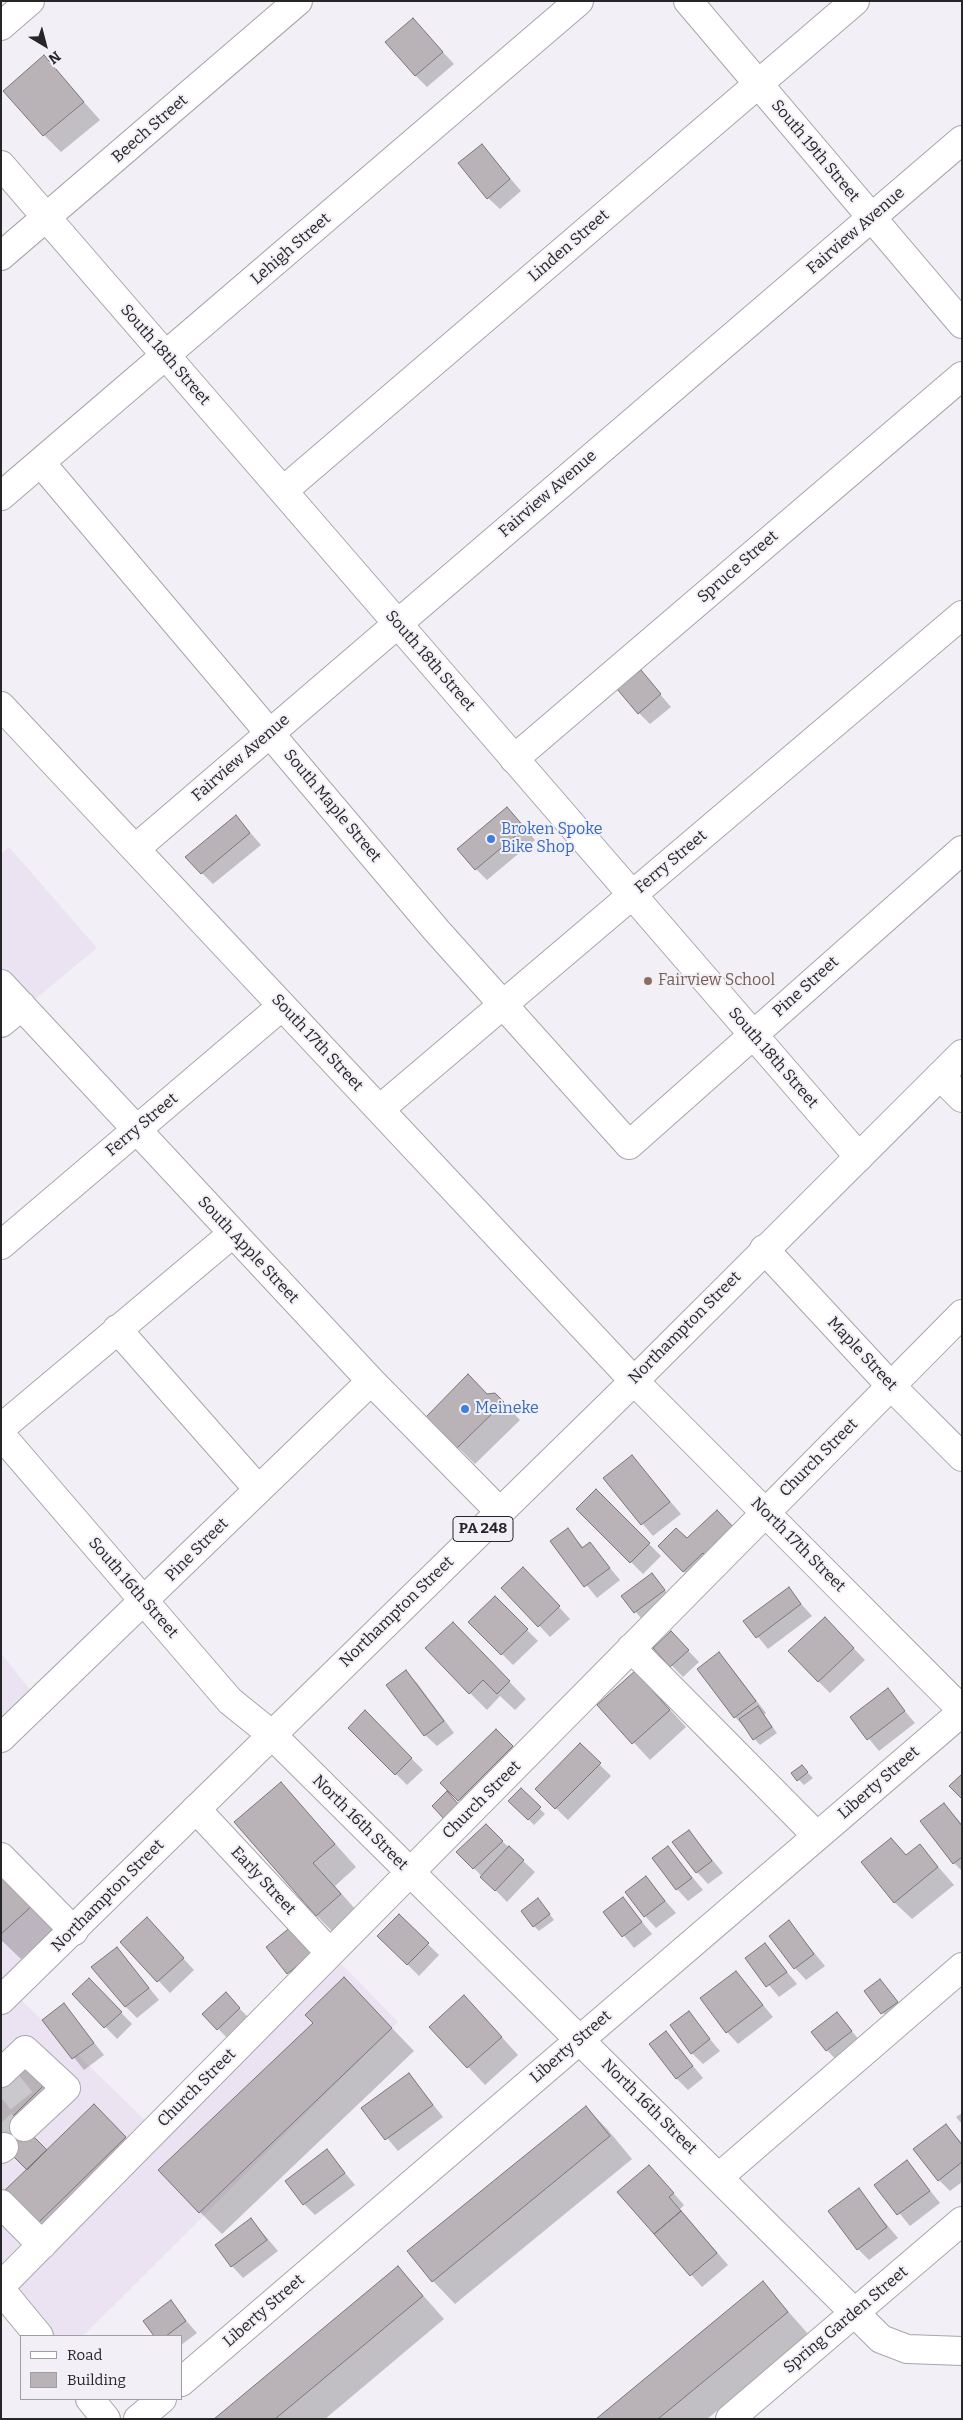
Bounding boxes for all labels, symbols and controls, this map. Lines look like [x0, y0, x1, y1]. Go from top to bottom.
north arrow [20, 20, 70, 70]
text: N [45, 47, 64, 67]
street label: Beech Street [108, 91, 192, 167]
street label: South 19th Street [767, 96, 863, 206]
street label: Fairview Avenue [803, 183, 909, 279]
street label: Linden Street [525, 206, 613, 286]
street label: Lehigh Street [247, 209, 335, 289]
street label: South 18th Street [116, 301, 214, 409]
street label: Fairview Avenue [495, 446, 601, 542]
street label: Spruce Street [694, 527, 782, 607]
street label: South 18th Street [381, 607, 479, 715]
street label: Fairview Avenue [188, 710, 294, 806]
street label: South Maple Street [279, 746, 385, 866]
place label: Broken Spoke Bike Shop [501, 820, 603, 858]
street label: Ferry Street [631, 826, 711, 898]
marker: Broken Spoke Bike Shop [485, 833, 497, 845]
street label: Pine Street [769, 953, 843, 1021]
place label: Fairview School [658, 971, 775, 991]
marker: Fairview School [642, 975, 654, 987]
street label: South 17th Street [267, 991, 367, 1095]
street label: South 18th Street [724, 1004, 822, 1112]
street label: Ferry Street [102, 1089, 182, 1161]
street label: South Apple Street [194, 1193, 302, 1307]
street label: Northampton Street [625, 1268, 745, 1388]
street label: Maple Street [823, 1313, 901, 1395]
place label: Meineke [475, 1399, 539, 1419]
marker: Meineke [459, 1403, 471, 1415]
street label: Church Street [776, 1415, 862, 1501]
street label: North 17th Street [747, 1494, 849, 1596]
street label: Pine Street [161, 1514, 233, 1586]
road number: PA 248 [453, 1516, 513, 1542]
street label: South 16th Street [84, 1534, 182, 1642]
street label: Northampton Street [336, 1553, 458, 1671]
street label: Liberty Street [835, 1743, 923, 1823]
street label: Church Street [439, 1757, 525, 1843]
street label: North 16th Street [308, 1771, 412, 1875]
street label: Northampton Street [48, 1836, 168, 1956]
street label: Early Street [227, 1843, 299, 1919]
street label: Liberty Street [527, 2007, 615, 2087]
street label: Church Street [154, 2045, 240, 2131]
street label: North 16th Street [597, 2055, 701, 2159]
street label: Spring Garden Street [780, 2262, 912, 2378]
street label: Liberty Street [220, 2271, 308, 2351]
legend [20, 2335, 182, 2400]
text: Road [67, 2346, 102, 2364]
text: Building [67, 2371, 126, 2389]

